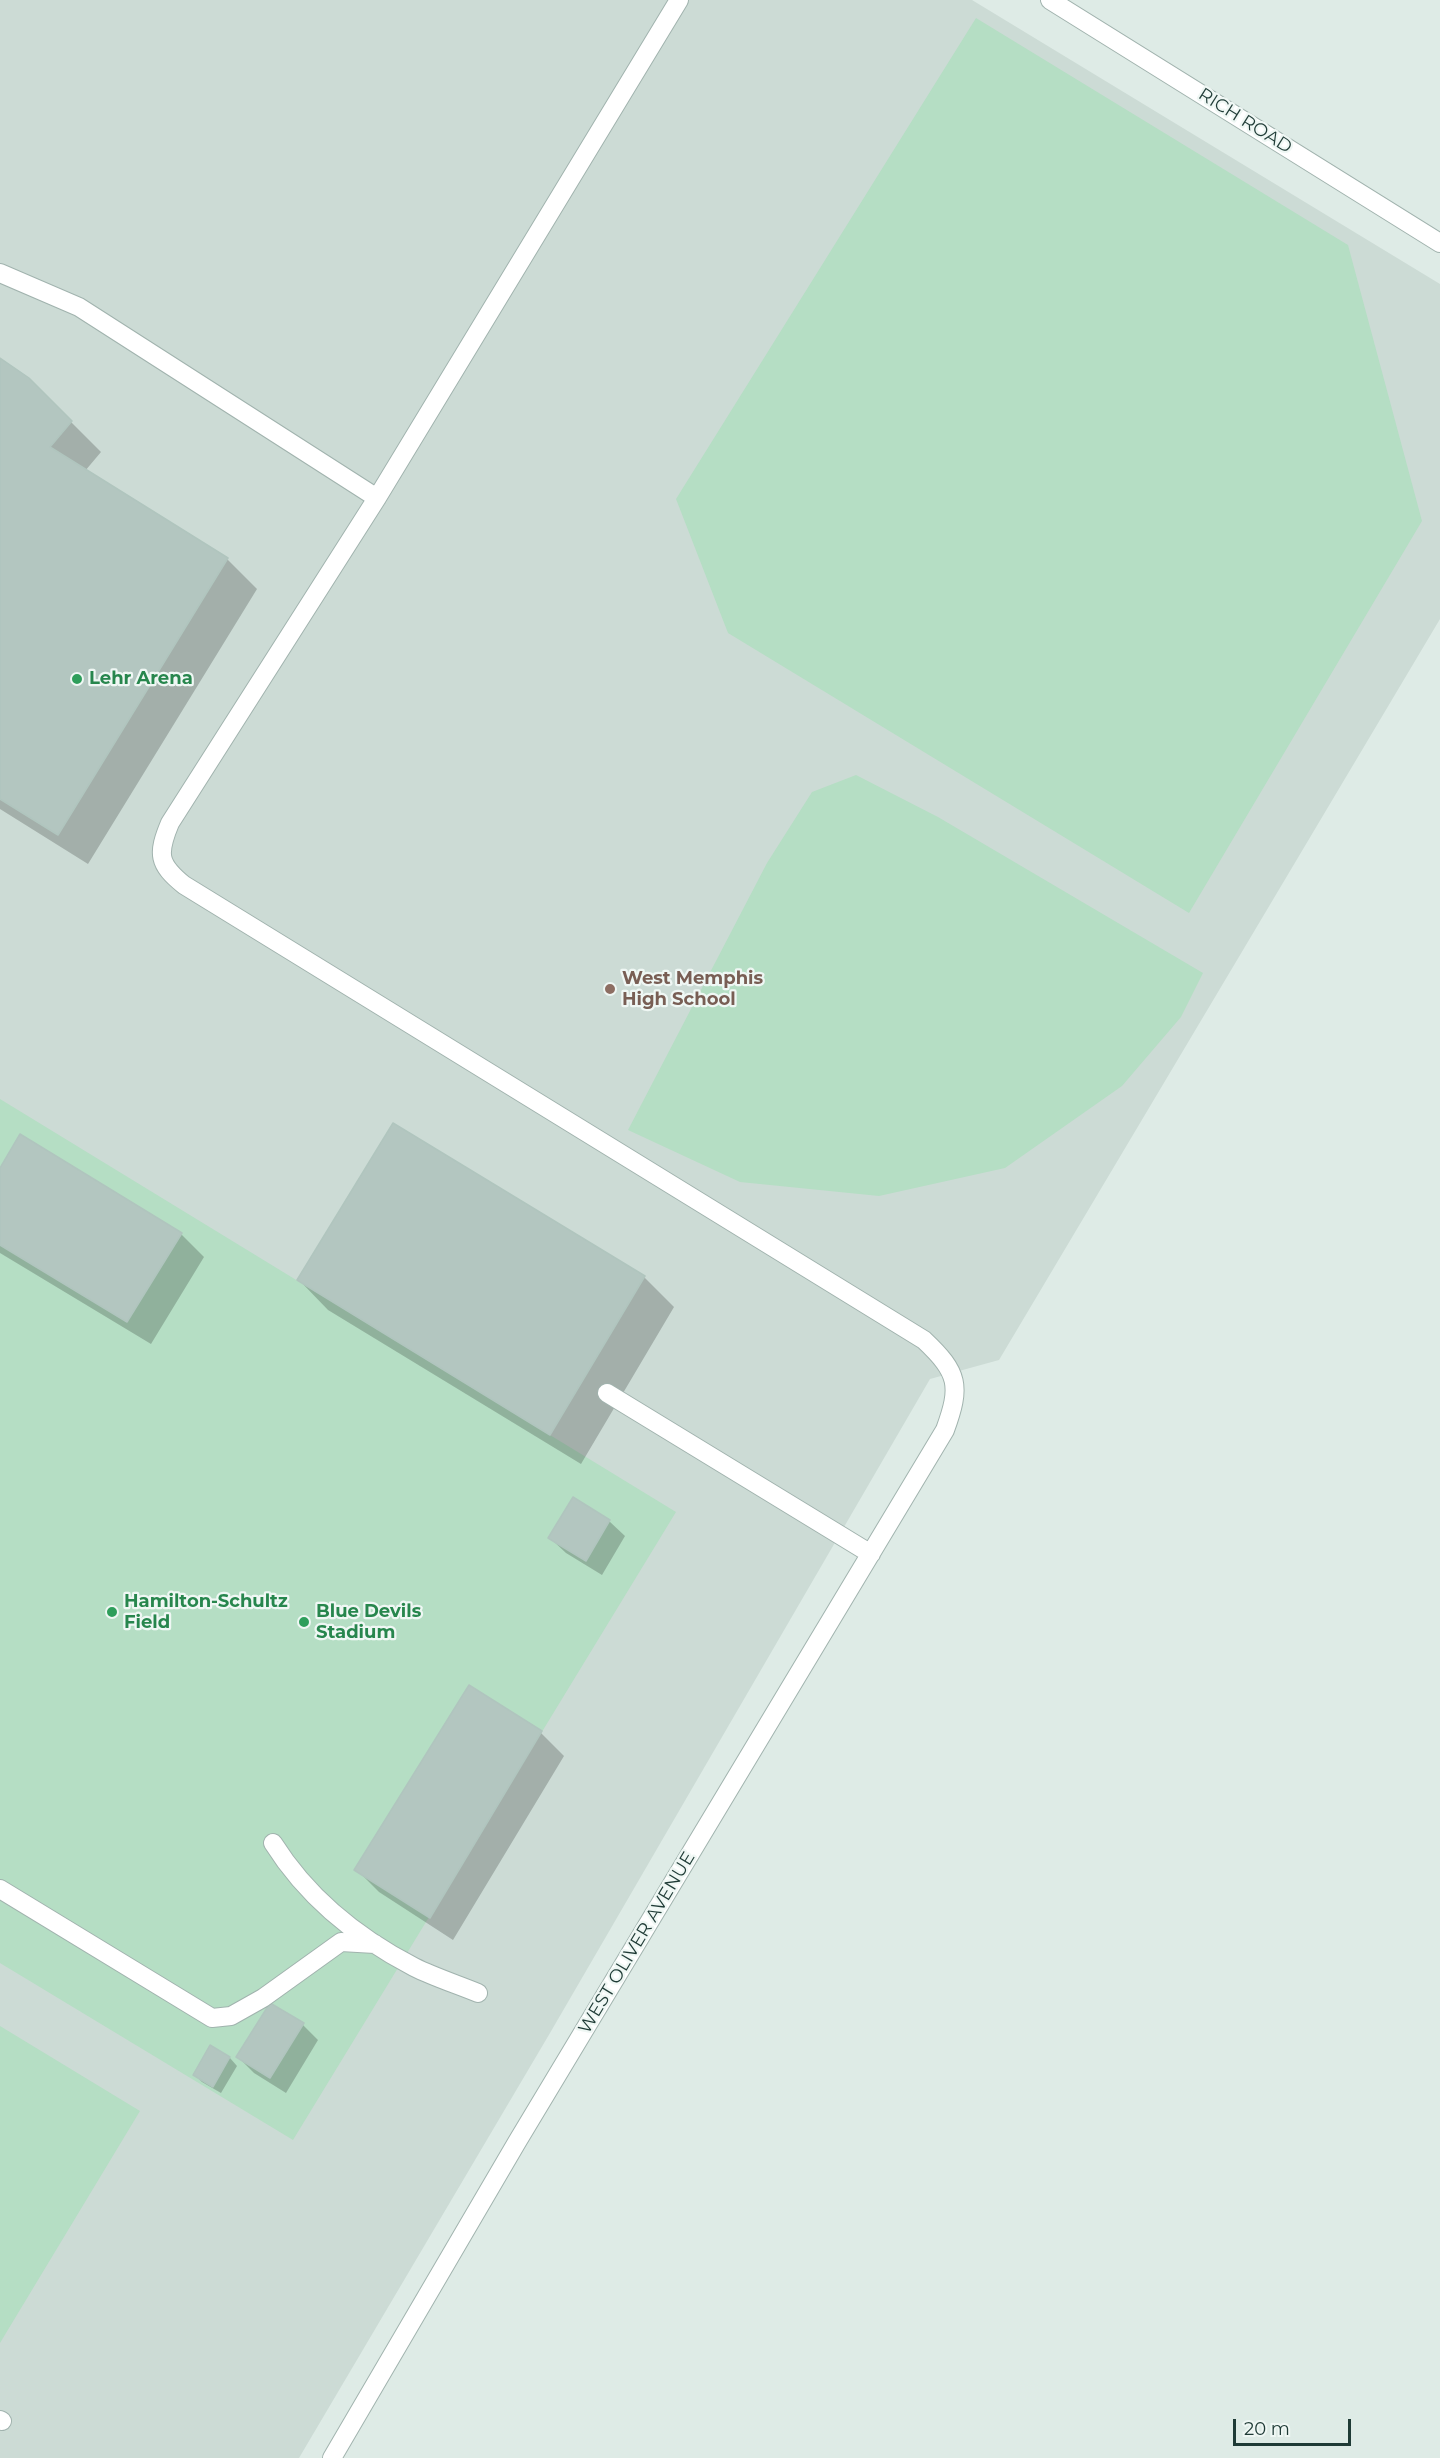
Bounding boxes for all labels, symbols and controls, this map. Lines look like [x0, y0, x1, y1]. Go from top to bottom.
street label: RICH ROAD [1194, 84, 1296, 158]
place label: Lehr Arena [89, 668, 193, 690]
marker: Lehr Arena [70, 672, 84, 686]
place label: West Memphis High School [622, 968, 763, 1010]
marker: West Memphis High School [603, 982, 617, 996]
place label: Hamilton-Schultz Field [124, 1591, 288, 1634]
place label: Blue Devils Stadium [316, 1601, 421, 1644]
marker: Hamilton-Schultz Field [105, 1605, 119, 1619]
marker: Blue Devils Stadium [297, 1615, 311, 1629]
street label: WEST OLIVER AVENUE [574, 1848, 700, 2038]
scale bar [1236, 2407, 1354, 2445]
text: 20 m [1244, 2418, 1290, 2440]

